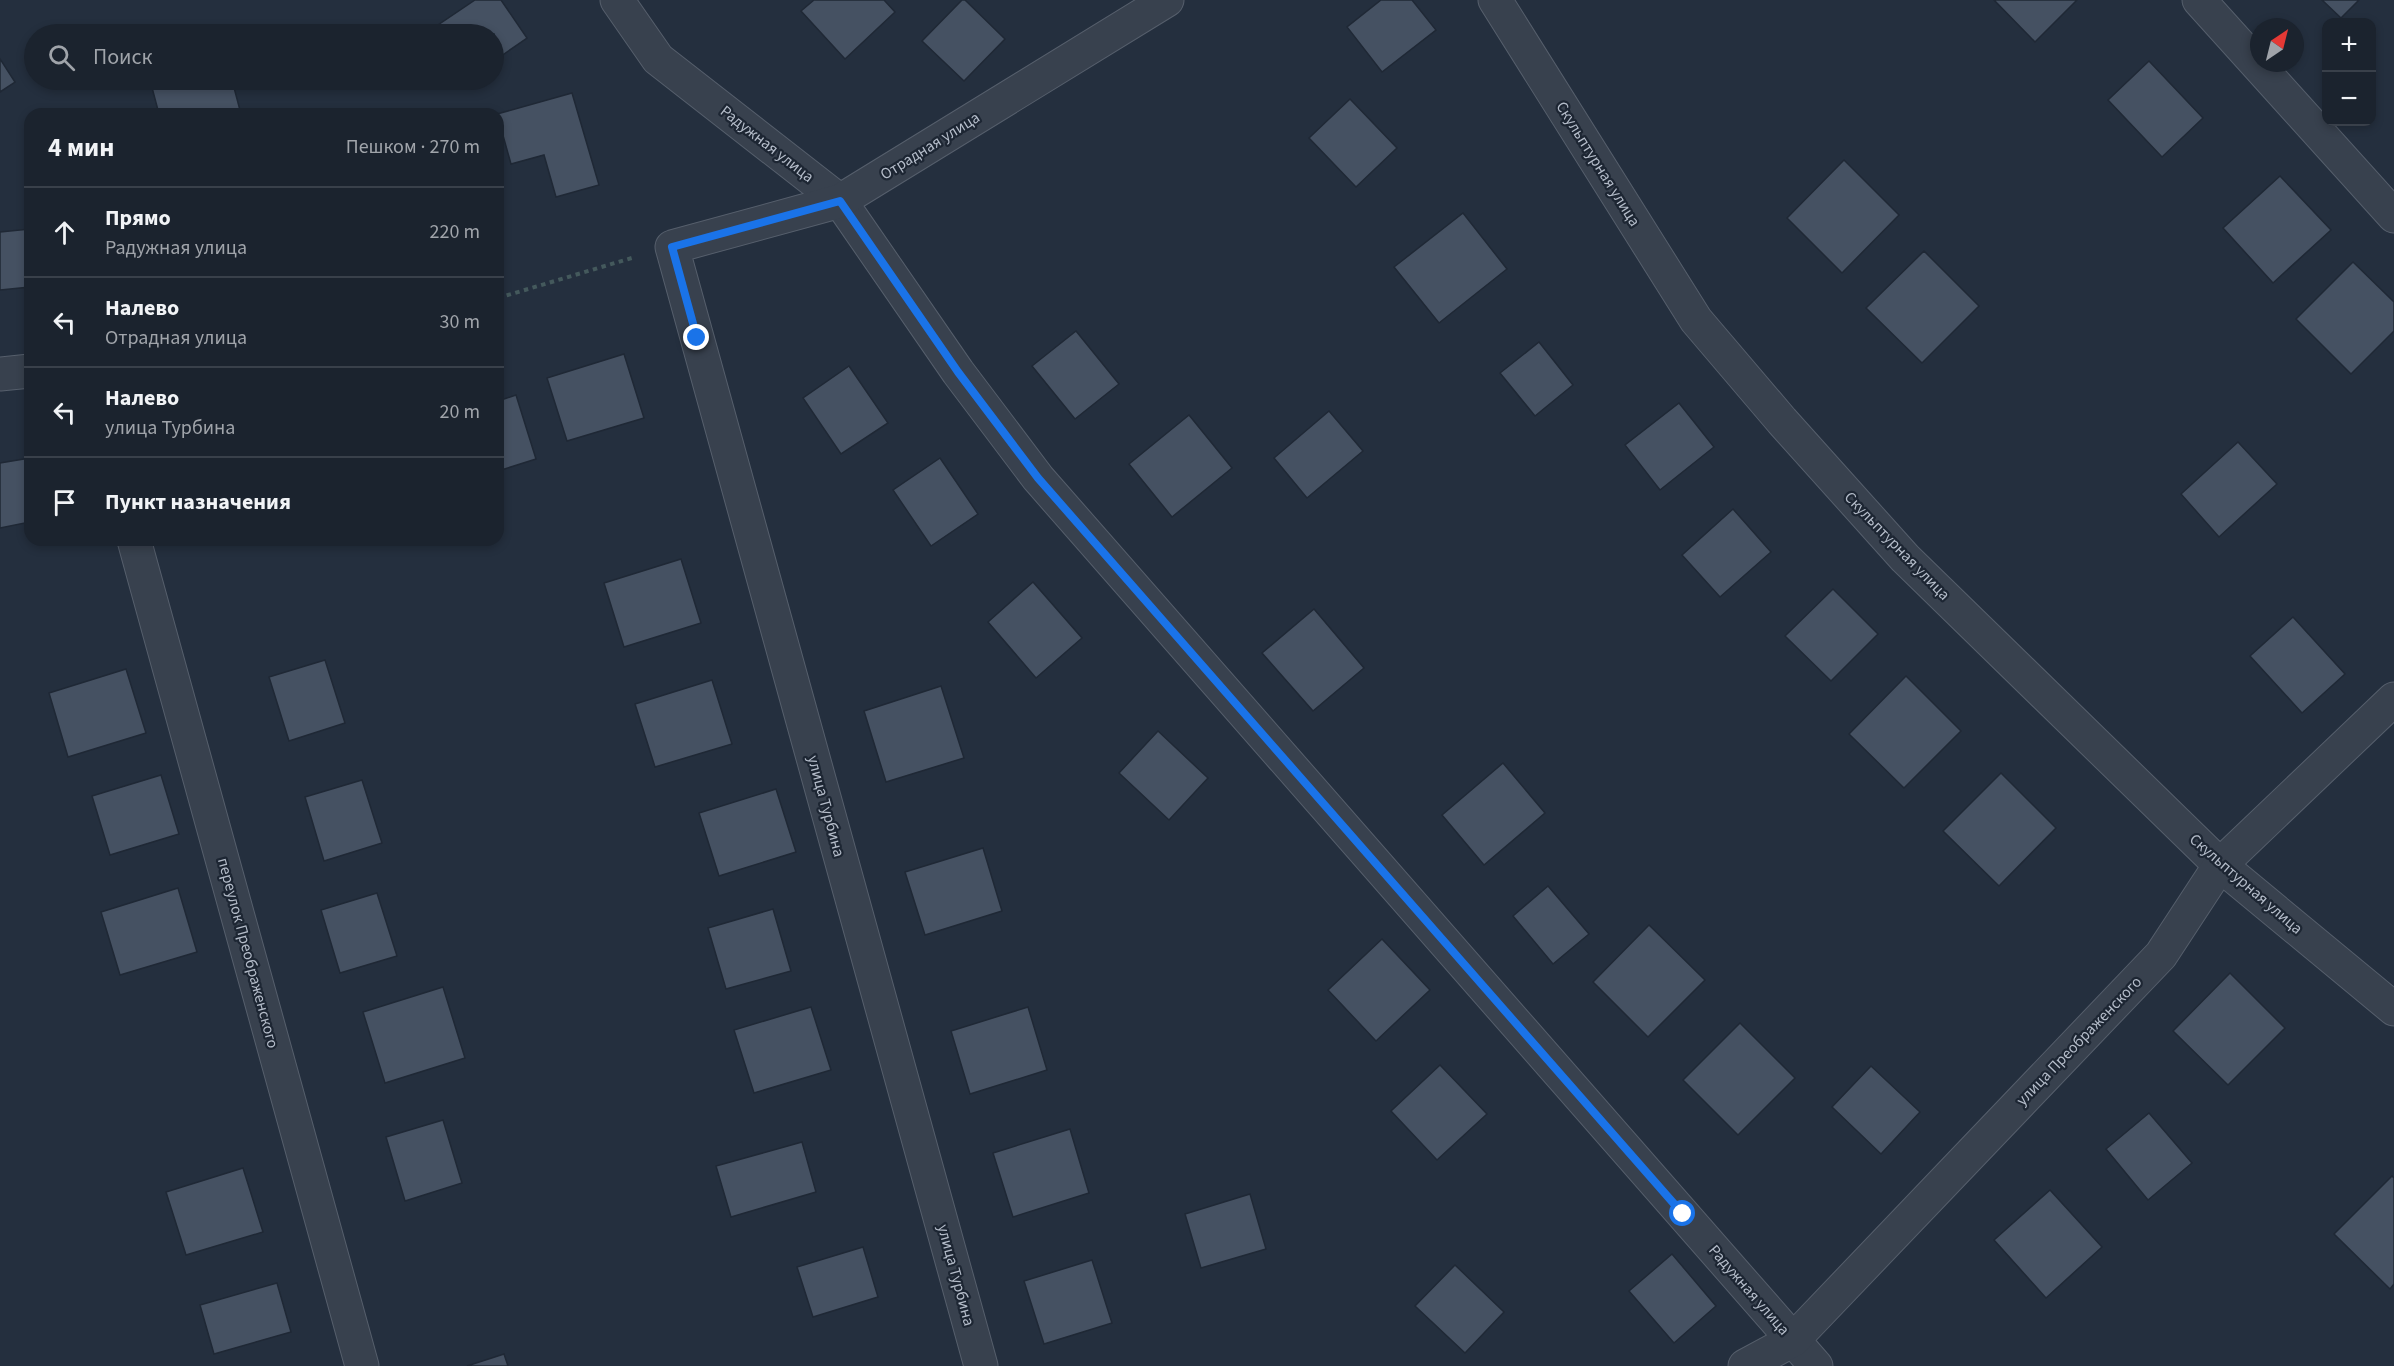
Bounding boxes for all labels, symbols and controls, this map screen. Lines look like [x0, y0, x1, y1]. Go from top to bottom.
north arrow [2250, 18, 2304, 72]
map controls [2322, 18, 2376, 126]
button: + [2322, 18, 2376, 72]
search box [24, 24, 504, 90]
icon: search [45, 41, 78, 74]
text: Поиск [93, 41, 152, 73]
button: − [2322, 72, 2376, 126]
street label: Скульптурная улица [1551, 97, 1645, 231]
street label: Радужная улица [715, 100, 819, 188]
street label: Отрадная улица [876, 107, 984, 185]
text: 4 мин [48, 129, 114, 166]
text: Пешком · 270 m [346, 133, 480, 161]
text: Прямо [105, 202, 171, 234]
icon: ahead [48, 216, 81, 249]
text: 220 m [430, 218, 480, 246]
text: Радужная улица [105, 234, 247, 262]
text: Налево [105, 292, 179, 324]
icon: left [48, 306, 81, 339]
text: 30 m [440, 308, 480, 336]
text: Отрадная улица [105, 324, 247, 352]
route end [683, 324, 709, 350]
text: Налево [105, 382, 179, 414]
icon: left [48, 396, 81, 429]
text: 20 m [440, 398, 480, 426]
text: улица Турбина [105, 414, 235, 442]
icon: arrive [48, 486, 81, 519]
text: Пункт назначения [105, 486, 291, 518]
street label: Скульптурная улица [1839, 487, 1955, 605]
street label: улица Турбина [802, 753, 850, 859]
street label: Скульптурная улица [2185, 829, 2307, 939]
street label: переулок Преображенского [212, 855, 284, 1051]
street label: улица Преображенского [2011, 971, 2147, 1111]
route start [1669, 1200, 1695, 1226]
street label: улица Турбина [932, 1222, 980, 1328]
street label: Радужная улица [1703, 1240, 1795, 1340]

